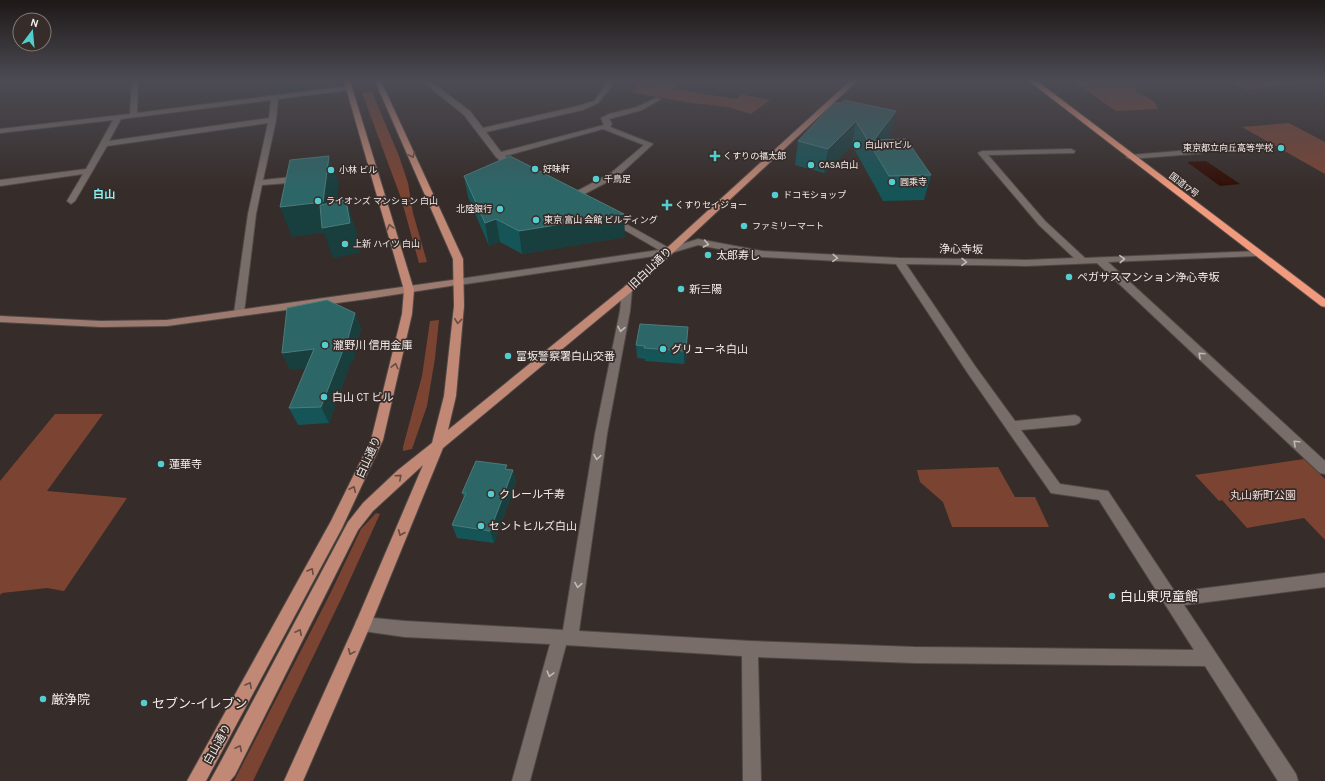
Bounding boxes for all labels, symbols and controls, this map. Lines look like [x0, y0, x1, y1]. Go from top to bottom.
north arrow [12, 12, 52, 52]
text: N [29, 16, 40, 30]
marker: 白山NTビル [852, 140, 862, 150]
place label: 白山NTビル [865, 140, 912, 150]
place label: 東京都立向丘高等学校 [1183, 143, 1273, 153]
marker: 東京都立向丘高等学校 [1276, 143, 1286, 153]
one-way arrow [407, 151, 415, 158]
marker: くすりの福太郎 [710, 151, 720, 161]
place label: くすりの福太郎 [723, 151, 786, 161]
marker: CASA白山 [806, 160, 816, 170]
place label: CASA白山 [819, 160, 858, 170]
marker: 好味軒 [530, 164, 540, 174]
place label: 好味軒 [543, 164, 570, 174]
marker: 小林 ビル [326, 165, 336, 175]
place label: 小林 ビル [339, 165, 377, 175]
street label: 国道17号 [1167, 171, 1201, 199]
marker: 千鳥足 [591, 174, 601, 184]
place label: 千鳥足 [604, 174, 631, 184]
marker: 圓乘寺 [887, 177, 897, 187]
place label: 圓乘寺 [900, 177, 927, 187]
district label: 白山 [93, 188, 115, 201]
marker: ドコモショップ [770, 190, 780, 200]
place label: ドコモショップ [783, 190, 846, 200]
marker: ライオンズ マンション 白山 [313, 196, 323, 206]
place label: ライオンズ マンション 白山 [326, 196, 438, 206]
marker: くすりセイジョー [662, 200, 672, 210]
place label: くすりセイジョー [675, 200, 747, 210]
place label: 北陸銀行 [456, 204, 492, 214]
marker: 北陸銀行 [495, 204, 505, 214]
marker: 東京 富山 会館 ビルディング [531, 215, 541, 225]
place label: 東京 富山 会館 ビルディング [544, 215, 658, 225]
marker: ファミリーマート [739, 221, 749, 231]
place label: ファミリーマート [752, 221, 824, 231]
one-way arrow [386, 224, 395, 231]
marker: 上新 ハイツ 白山 [340, 239, 350, 249]
place label: 上新 ハイツ 白山 [353, 239, 420, 249]
one-way arrow [702, 239, 709, 247]
street label: 浄心寺坂 [939, 243, 983, 256]
street label: 旧白山通り [626, 245, 675, 292]
place label: 太郎寿し [716, 249, 760, 262]
marker: 太郎寿し [703, 250, 713, 260]
one-way arrow [832, 253, 838, 262]
one-way arrow [1119, 255, 1125, 263]
one-way arrow [961, 257, 967, 266]
place label: ペガサスマンション浄心寺坂 [1077, 271, 1219, 284]
marker: ペガサスマンション浄心寺坂 [1064, 272, 1074, 282]
place label: 新三陽 [689, 283, 722, 296]
marker: 新三陽 [676, 284, 686, 294]
one-way arrow [453, 317, 462, 324]
one-way arrow [617, 326, 626, 332]
place label: 瀧野川 信用金庫 [333, 339, 413, 352]
marker: 瀧野川 信用金庫 [320, 340, 330, 350]
place label: グリューネ白山 [671, 343, 748, 356]
marker: グリューネ白山 [658, 344, 668, 354]
place label: 富坂警察署白山交番 [516, 350, 615, 363]
marker: 富坂警察署白山交番 [503, 351, 513, 361]
one-way arrow [1198, 352, 1206, 360]
one-way arrow [390, 363, 398, 370]
place label: 白山 CT ビル [332, 391, 393, 404]
marker: 白山 CT ビル [319, 392, 329, 402]
street label: 白山通り [354, 434, 383, 480]
one-way arrow [1294, 441, 1301, 448]
one-way arrow [593, 454, 602, 460]
place label: 蓮華寺 [169, 458, 202, 471]
marker: 蓮華寺 [156, 459, 166, 469]
one-way arrow [394, 475, 401, 482]
one-way arrow [348, 486, 356, 493]
place label: クレール千寿 [499, 488, 565, 501]
marker: クレール千寿 [486, 489, 496, 499]
park label: 丸山新町公園 [1230, 489, 1296, 502]
place label: セントヒルズ白山 [489, 520, 577, 533]
marker: セントヒルズ白山 [476, 521, 486, 531]
one-way arrow [398, 529, 406, 536]
one-way arrow [306, 568, 314, 575]
one-way arrow [574, 582, 583, 588]
place label: 白山東児童館 [1120, 589, 1198, 604]
marker: 白山東児童館 [1107, 591, 1117, 601]
one-way arrow [294, 629, 301, 636]
one-way arrow [347, 649, 355, 656]
one-way arrow [546, 670, 555, 677]
one-way arrow [244, 682, 251, 689]
place label: 厳浄院 [51, 692, 90, 707]
marker: 厳浄院 [38, 694, 48, 704]
place label: セブン-イレブン [152, 696, 248, 711]
marker: セブン-イレブン [139, 698, 149, 708]
street label: 白山通り [201, 722, 234, 767]
one-way arrow [234, 744, 242, 752]

